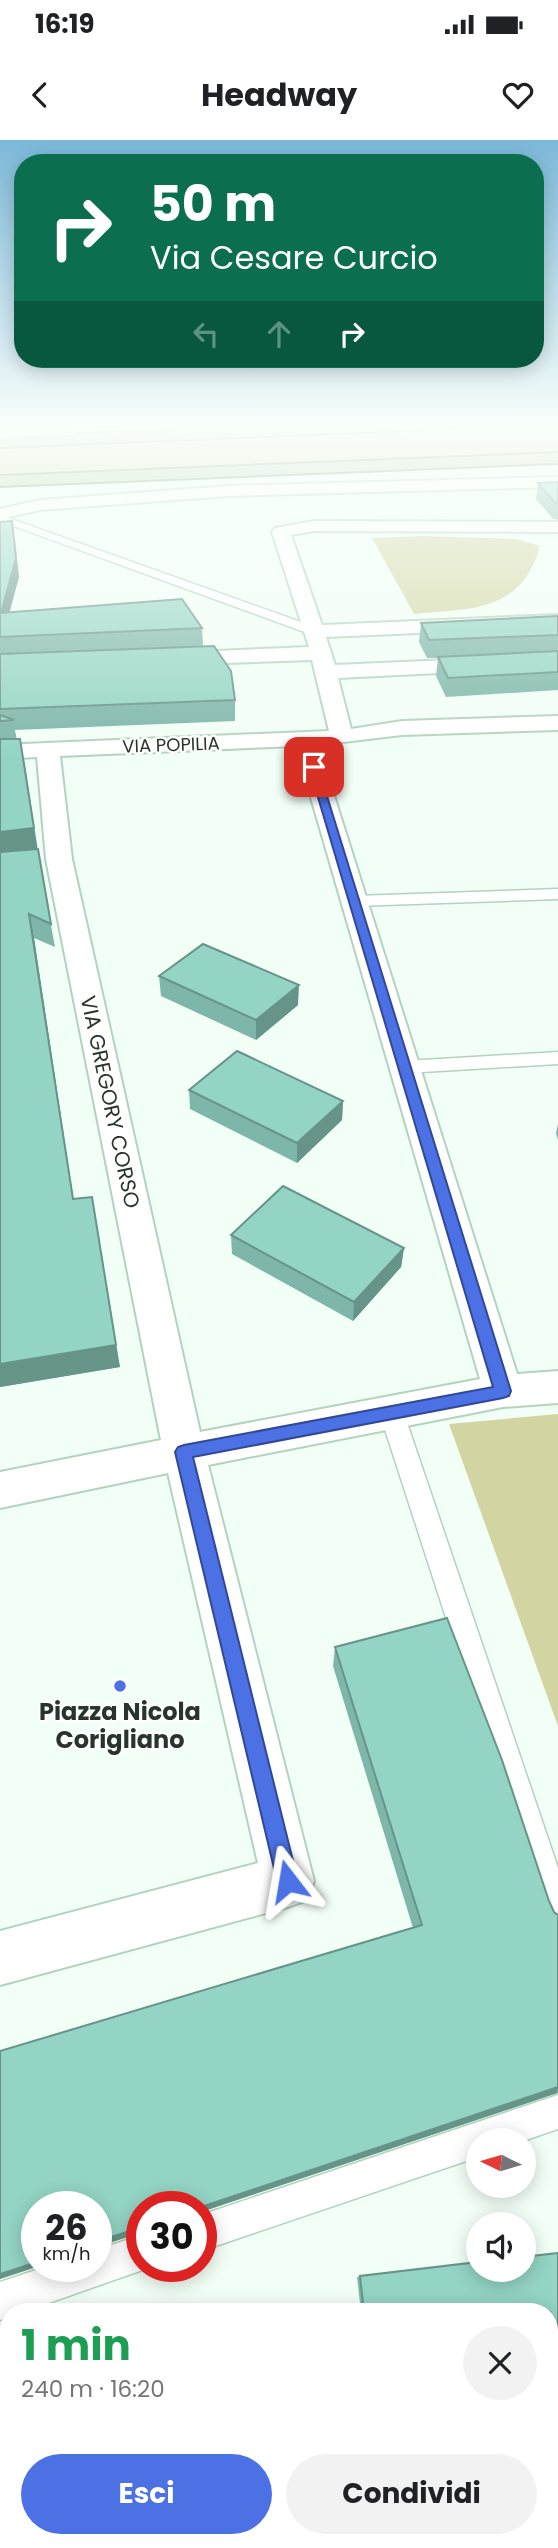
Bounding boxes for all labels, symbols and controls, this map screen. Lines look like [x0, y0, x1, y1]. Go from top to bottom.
text: 16:19 [35, 6, 95, 42]
text: Headway [201, 72, 357, 117]
icon: back [21, 76, 59, 114]
icon: heart [499, 76, 537, 114]
text: 50 m [150, 170, 276, 238]
icon: right [35, 182, 126, 273]
text: Via Cesare Curcio [150, 235, 438, 280]
icon: left [187, 315, 225, 353]
icon: ahead [260, 315, 298, 353]
icon: right [333, 315, 371, 353]
street label: VIA POPILIA [122, 730, 220, 759]
pin [284, 737, 344, 797]
icon: arrive [295, 748, 333, 786]
street label: VIA GREGORY CORSO [74, 993, 147, 1211]
marker: Piazza Nicola Corigliano [112, 1678, 128, 1694]
place label: Piazza Nicola Corigliano [39, 1695, 201, 1756]
position arrow [251, 1844, 325, 1918]
north arrow [466, 2128, 536, 2198]
map controls [466, 2128, 536, 2282]
speed limit sign: 30 [126, 2191, 217, 2282]
text: 26 [45, 2203, 88, 2252]
button: sound [466, 2212, 536, 2282]
text: km/h [43, 2241, 90, 2266]
text: 1 min [21, 2316, 131, 2375]
button: close [463, 2326, 537, 2400]
text: 240 m · 16:20 [21, 2373, 165, 2405]
button: Esci [21, 2454, 272, 2534]
button: Condividi [286, 2454, 537, 2534]

